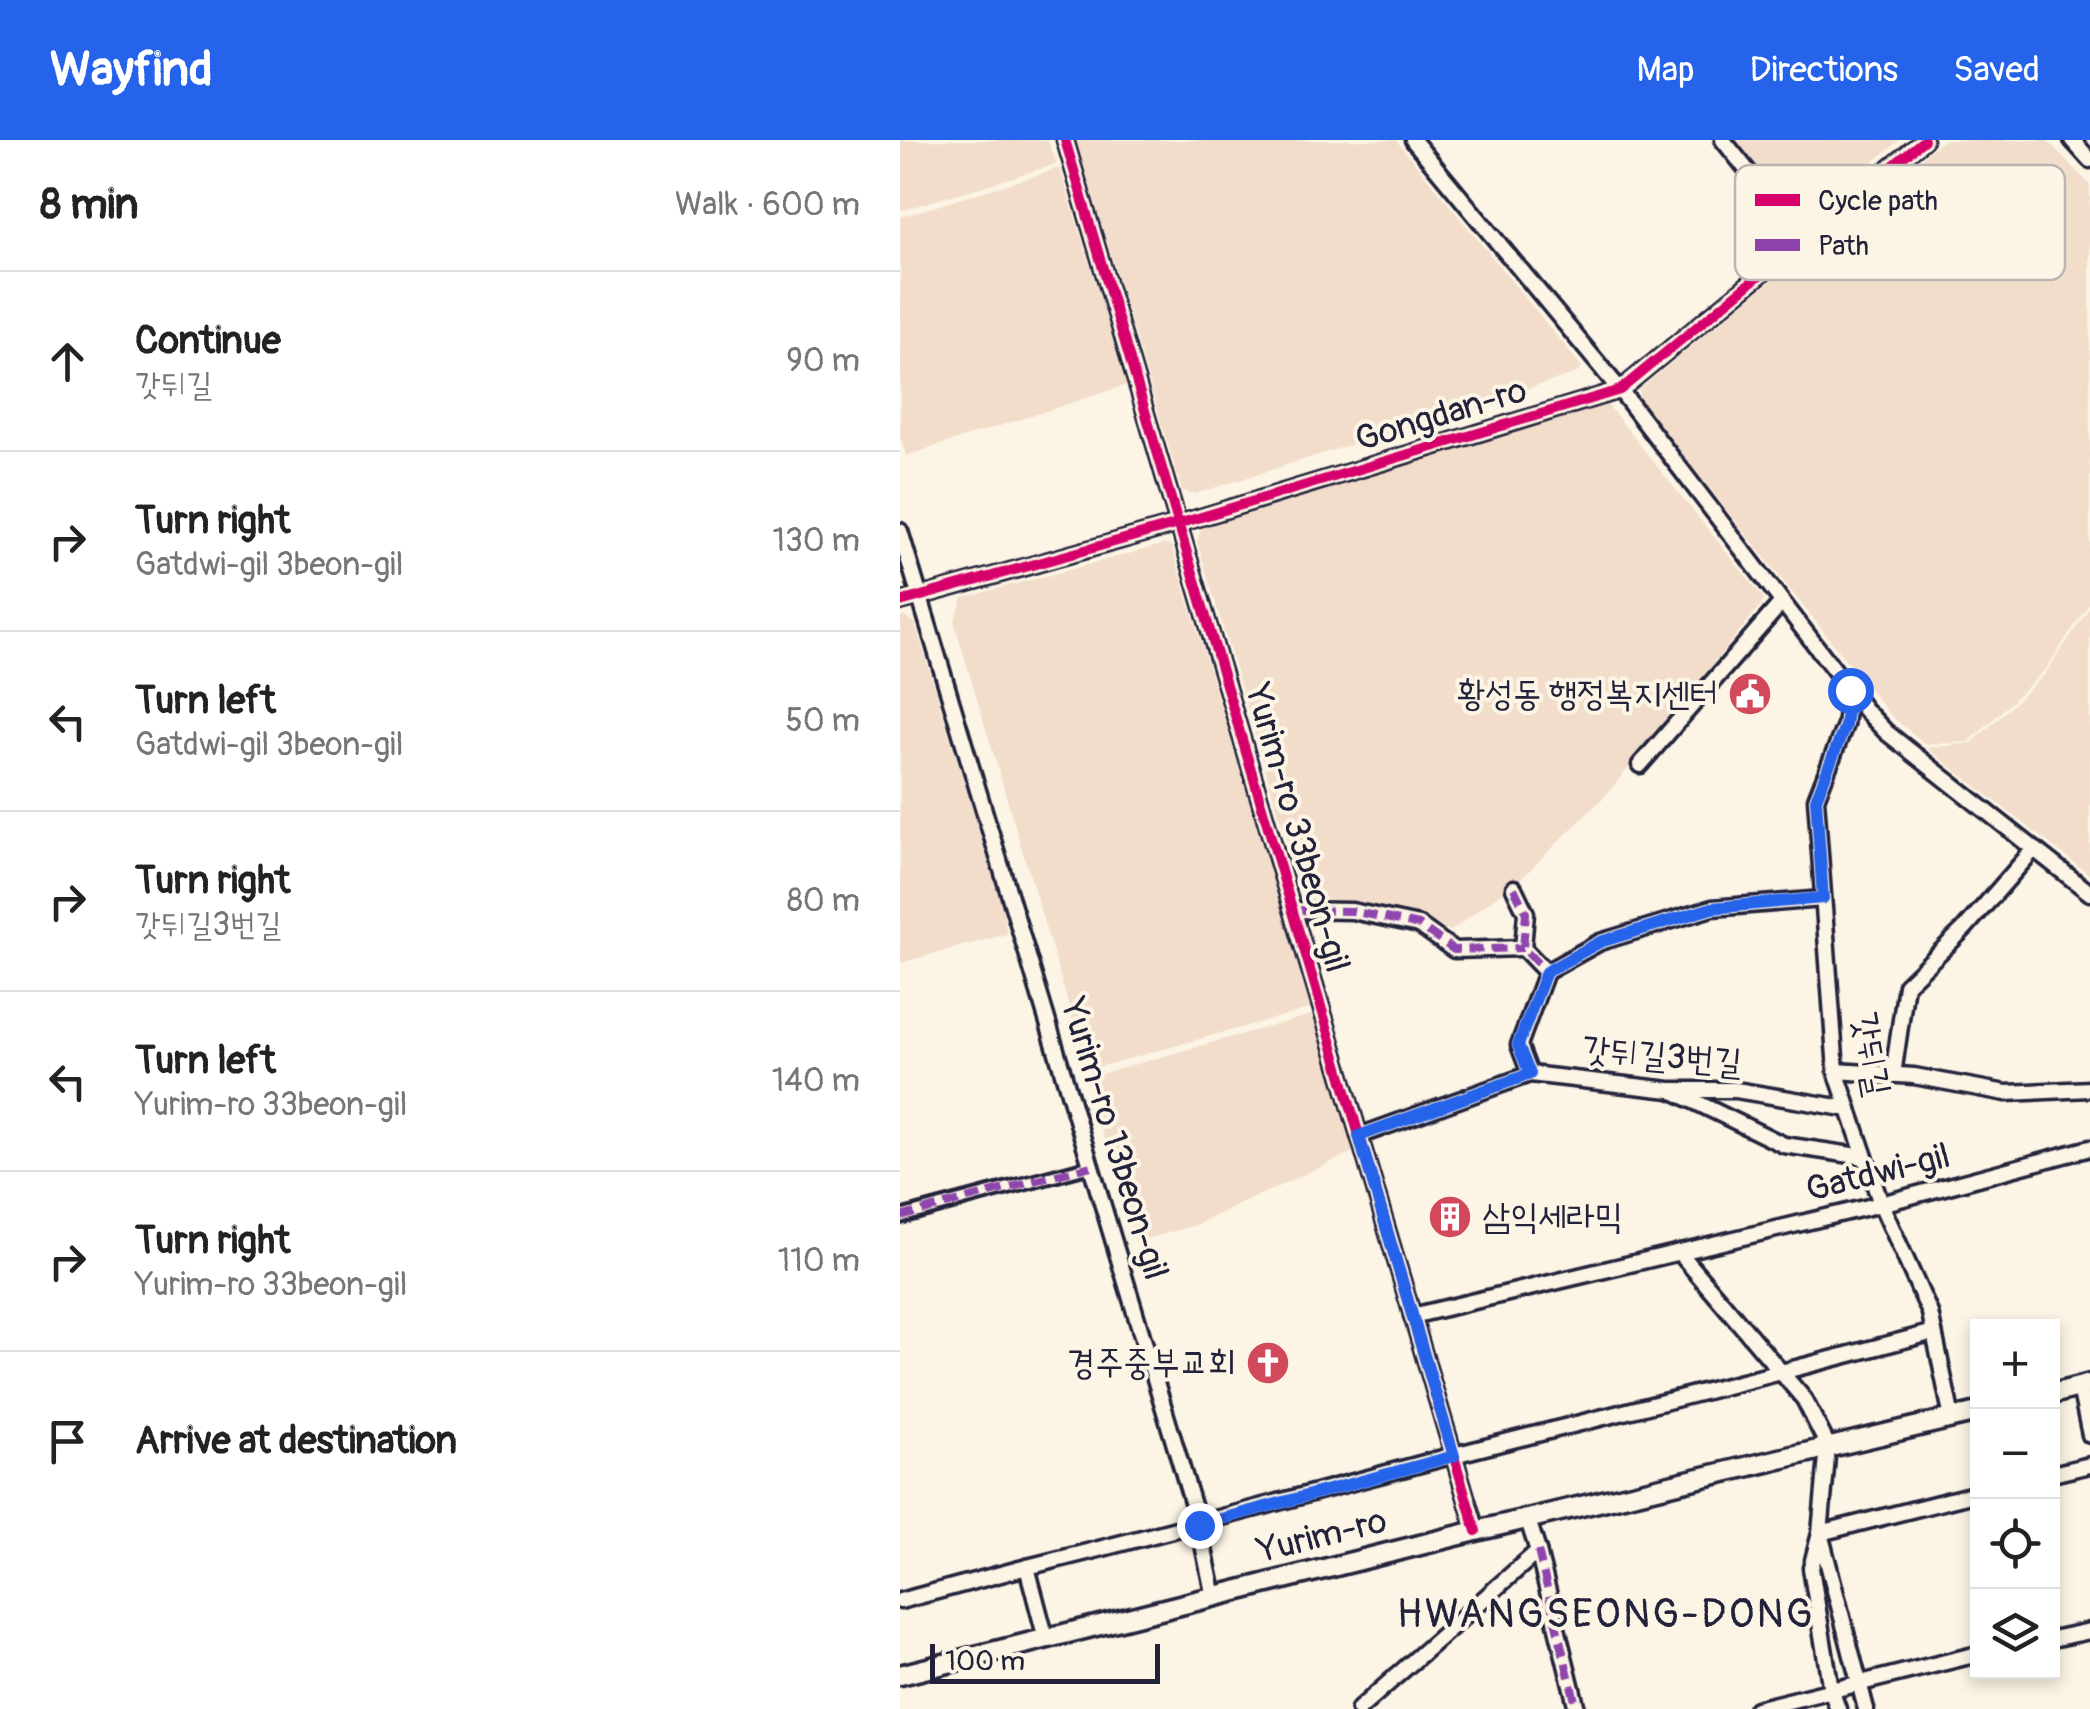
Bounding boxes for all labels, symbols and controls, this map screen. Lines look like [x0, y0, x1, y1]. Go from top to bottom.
text: Wayfind [50, 40, 213, 100]
text: Map [1637, 48, 1695, 92]
text: Directions [1750, 48, 1898, 92]
text: Saved [1953, 48, 2040, 92]
legend [1735, 165, 2065, 280]
text: 8 min [40, 179, 138, 231]
text: Cycle path [1818, 184, 1938, 219]
text: Walk · 600 m [675, 185, 860, 225]
text: Path [1818, 229, 1869, 264]
text: Continue [135, 317, 281, 365]
icon: ahead [40, 334, 95, 389]
text: 90 m [786, 341, 860, 381]
text: 갓뒤길 [135, 365, 212, 405]
street label: Gongdan-ro [1350, 368, 1532, 462]
text: Turn right [135, 497, 290, 545]
icon: right [40, 514, 95, 569]
text: 130 m [772, 521, 860, 561]
text: Gatdwi-gil 3beon-gil [135, 545, 403, 585]
route start [1828, 668, 1874, 714]
public building icon: 황성동 행정복지센터 [1727, 671, 1773, 717]
place label: 황성동 행정복지센터 [1457, 672, 1718, 716]
text: Turn left [135, 677, 276, 725]
street label: Yurim-ro 33beon-gil [1235, 678, 1359, 977]
icon: left [40, 694, 95, 749]
text: 50 m [785, 701, 860, 741]
text: Gatdwi-gil 3beon-gil [135, 725, 403, 765]
text: Turn right [135, 857, 290, 905]
icon: right [40, 874, 95, 929]
text: 80 m [787, 881, 860, 921]
text: 갓뒤길3번길 [135, 905, 282, 945]
street label: Yurim-ro 13beon-gil [1050, 992, 1178, 1285]
street label: 갓뒤길 [1842, 1009, 1900, 1099]
street label: 갓뒤길3번길 [1580, 1027, 1744, 1085]
text: Turn left [135, 1037, 276, 1085]
icon: left [40, 1054, 95, 1109]
text: 140 m [772, 1061, 860, 1101]
text: Yurim-ro 33beon-gil [135, 1085, 407, 1125]
street label: Gatdwi-gil [1802, 1134, 1954, 1212]
building icon: 삼익세라믹 [1427, 1194, 1473, 1240]
place label: 삼익세라믹 [1482, 1195, 1623, 1239]
text: Turn right [135, 1217, 290, 1265]
icon: right [40, 1234, 95, 1289]
text: 110 m [778, 1241, 860, 1281]
text: Yurim-ro 33beon-gil [135, 1265, 407, 1305]
map controls [1970, 1319, 2060, 1679]
button: + [1970, 1319, 2060, 1409]
church icon: 경주중부교회 [1245, 1340, 1291, 1386]
place label: 경주중부교회 [1067, 1341, 1236, 1385]
button: − [1970, 1409, 2060, 1499]
icon: arrive [40, 1414, 95, 1469]
text: Arrive at destination [135, 1417, 457, 1465]
street label: Yurim-ro [1252, 1499, 1391, 1573]
button: locate [1970, 1499, 2060, 1589]
route end [1177, 1503, 1223, 1549]
button: layers [1970, 1589, 2060, 1679]
district label: HWANGSEONG-DONG [1397, 1590, 1815, 1639]
scale bar [930, 1639, 1160, 1684]
text: 100 m [945, 1644, 1025, 1679]

